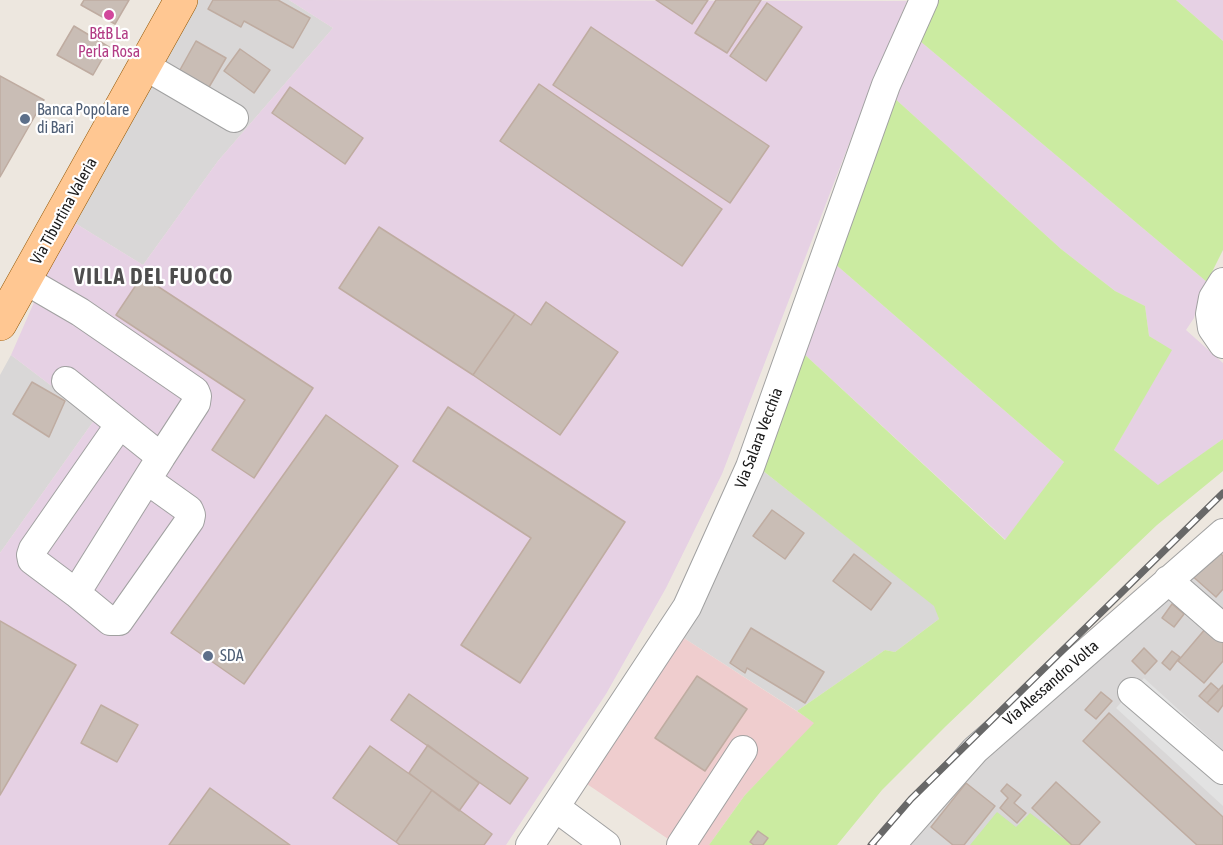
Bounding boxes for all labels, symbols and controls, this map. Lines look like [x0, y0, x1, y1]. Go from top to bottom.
marker: B&B La Perla Rosa [102, 8, 116, 22]
place label: B&B La Perla Rosa [78, 24, 140, 62]
place label: Banca Popolare di Bari [37, 100, 129, 138]
marker: Banca Popolare di Bari [18, 112, 32, 126]
street label: Via Tiburtina Valeria [27, 154, 101, 268]
district label: VILLA DEL FUOCO [74, 264, 234, 290]
street label: Via Salara Vecchia [731, 385, 787, 491]
street label: Via Alessandro Volta [999, 636, 1103, 730]
place label: SDA [220, 646, 244, 666]
marker: SDA [201, 649, 215, 663]

